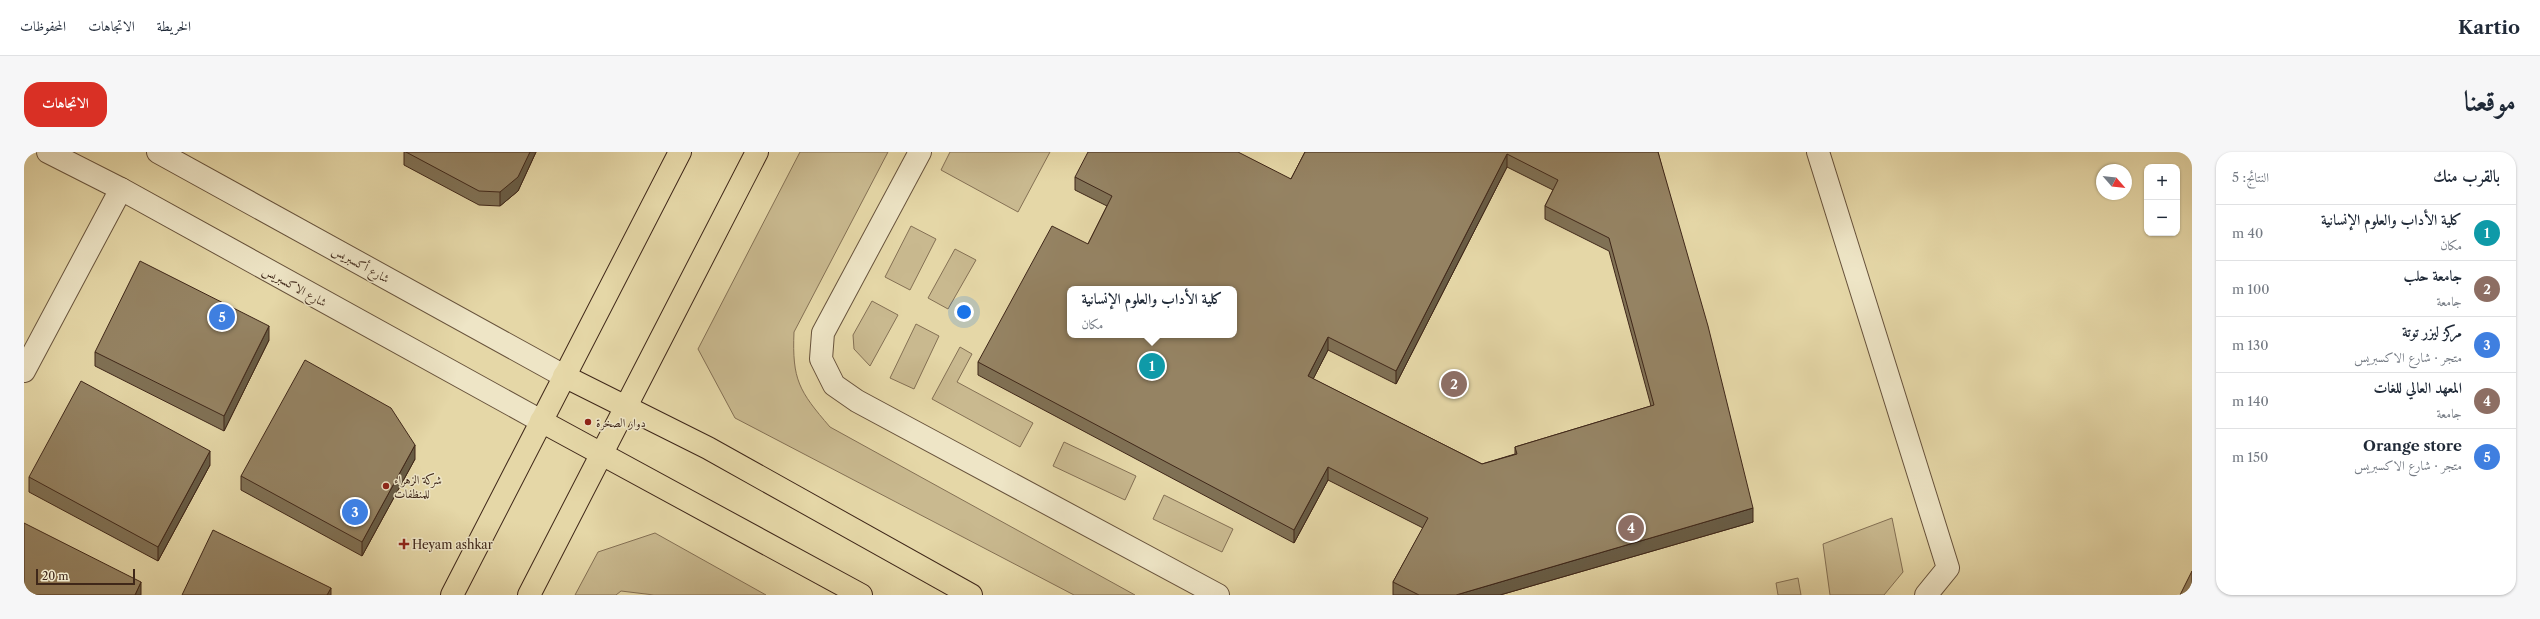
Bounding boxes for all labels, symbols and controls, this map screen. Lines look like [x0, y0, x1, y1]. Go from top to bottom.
text: Kartio [2458, 16, 2520, 39]
text: المحفوظات [20, 17, 66, 35]
text: الاتجاهات [88, 17, 135, 35]
text: الخريطة [157, 17, 191, 35]
button: الاتجاهات [24, 82, 107, 127]
text: موقعنا [2464, 84, 2516, 118]
north arrow [2096, 164, 2132, 200]
map controls [2144, 164, 2180, 236]
button: + [2144, 164, 2180, 200]
text: بالقرب منك [2433, 166, 2500, 186]
text: النتائج: 5 [2232, 169, 2269, 185]
button: − [2144, 200, 2180, 236]
text: كلية الأداب والعلوم الإنسانية [2321, 210, 2462, 229]
text: 40 m [2232, 225, 2263, 241]
text: 1 [2484, 225, 2490, 241]
text: مكان [2440, 237, 2462, 253]
street label: شارع أكسبريس [328, 242, 392, 289]
street label: شارع الاكسبريس [258, 262, 330, 313]
text: جامعة حلب [2403, 266, 2462, 285]
text: 100 m [2232, 281, 2270, 297]
text: 2 [2483, 281, 2491, 297]
popup [1067, 286, 1237, 338]
text: كلية الأداب والعلوم الإنسانية [1081, 289, 1223, 308]
text: جامعة [2436, 293, 2462, 309]
pin: 5 [209, 302, 235, 332]
your location [954, 302, 974, 322]
text: مكان [1081, 316, 1103, 332]
text: مركز ليزر توتة [2402, 322, 2462, 341]
text: 130 m [2232, 337, 2268, 353]
text: 3 [2483, 337, 2491, 353]
text: متجر · شارع الاكسبريس [2354, 349, 2462, 365]
pin: 1 [1139, 351, 1165, 381]
pin: 2 [1441, 369, 1467, 399]
text: المعهد العالي للغات [2373, 378, 2462, 397]
text: 140 m [2232, 393, 2269, 409]
text: 4 [2483, 393, 2491, 409]
text: جامعة [2436, 405, 2462, 421]
place label: دوار الصخرة [596, 415, 646, 431]
marker: دوار الصخرة [583, 417, 593, 427]
text: Orange store [2363, 436, 2462, 455]
text: 150 m [2232, 449, 2268, 465]
text: 5 [2483, 449, 2491, 465]
text: متجر · شارع الاكسبريس [2354, 457, 2462, 473]
place label: شركة الزهراء للمنظفات [394, 472, 442, 501]
marker: شركة الزهراء للمنظفات [381, 481, 391, 491]
pin: 3 [342, 497, 368, 527]
pin: 4 [1618, 513, 1644, 543]
place label: Heyam ashkar [412, 537, 493, 552]
marker: Heyam ashkar [399, 539, 409, 549]
scale bar [36, 567, 135, 586]
text: 20 m [42, 569, 68, 583]

